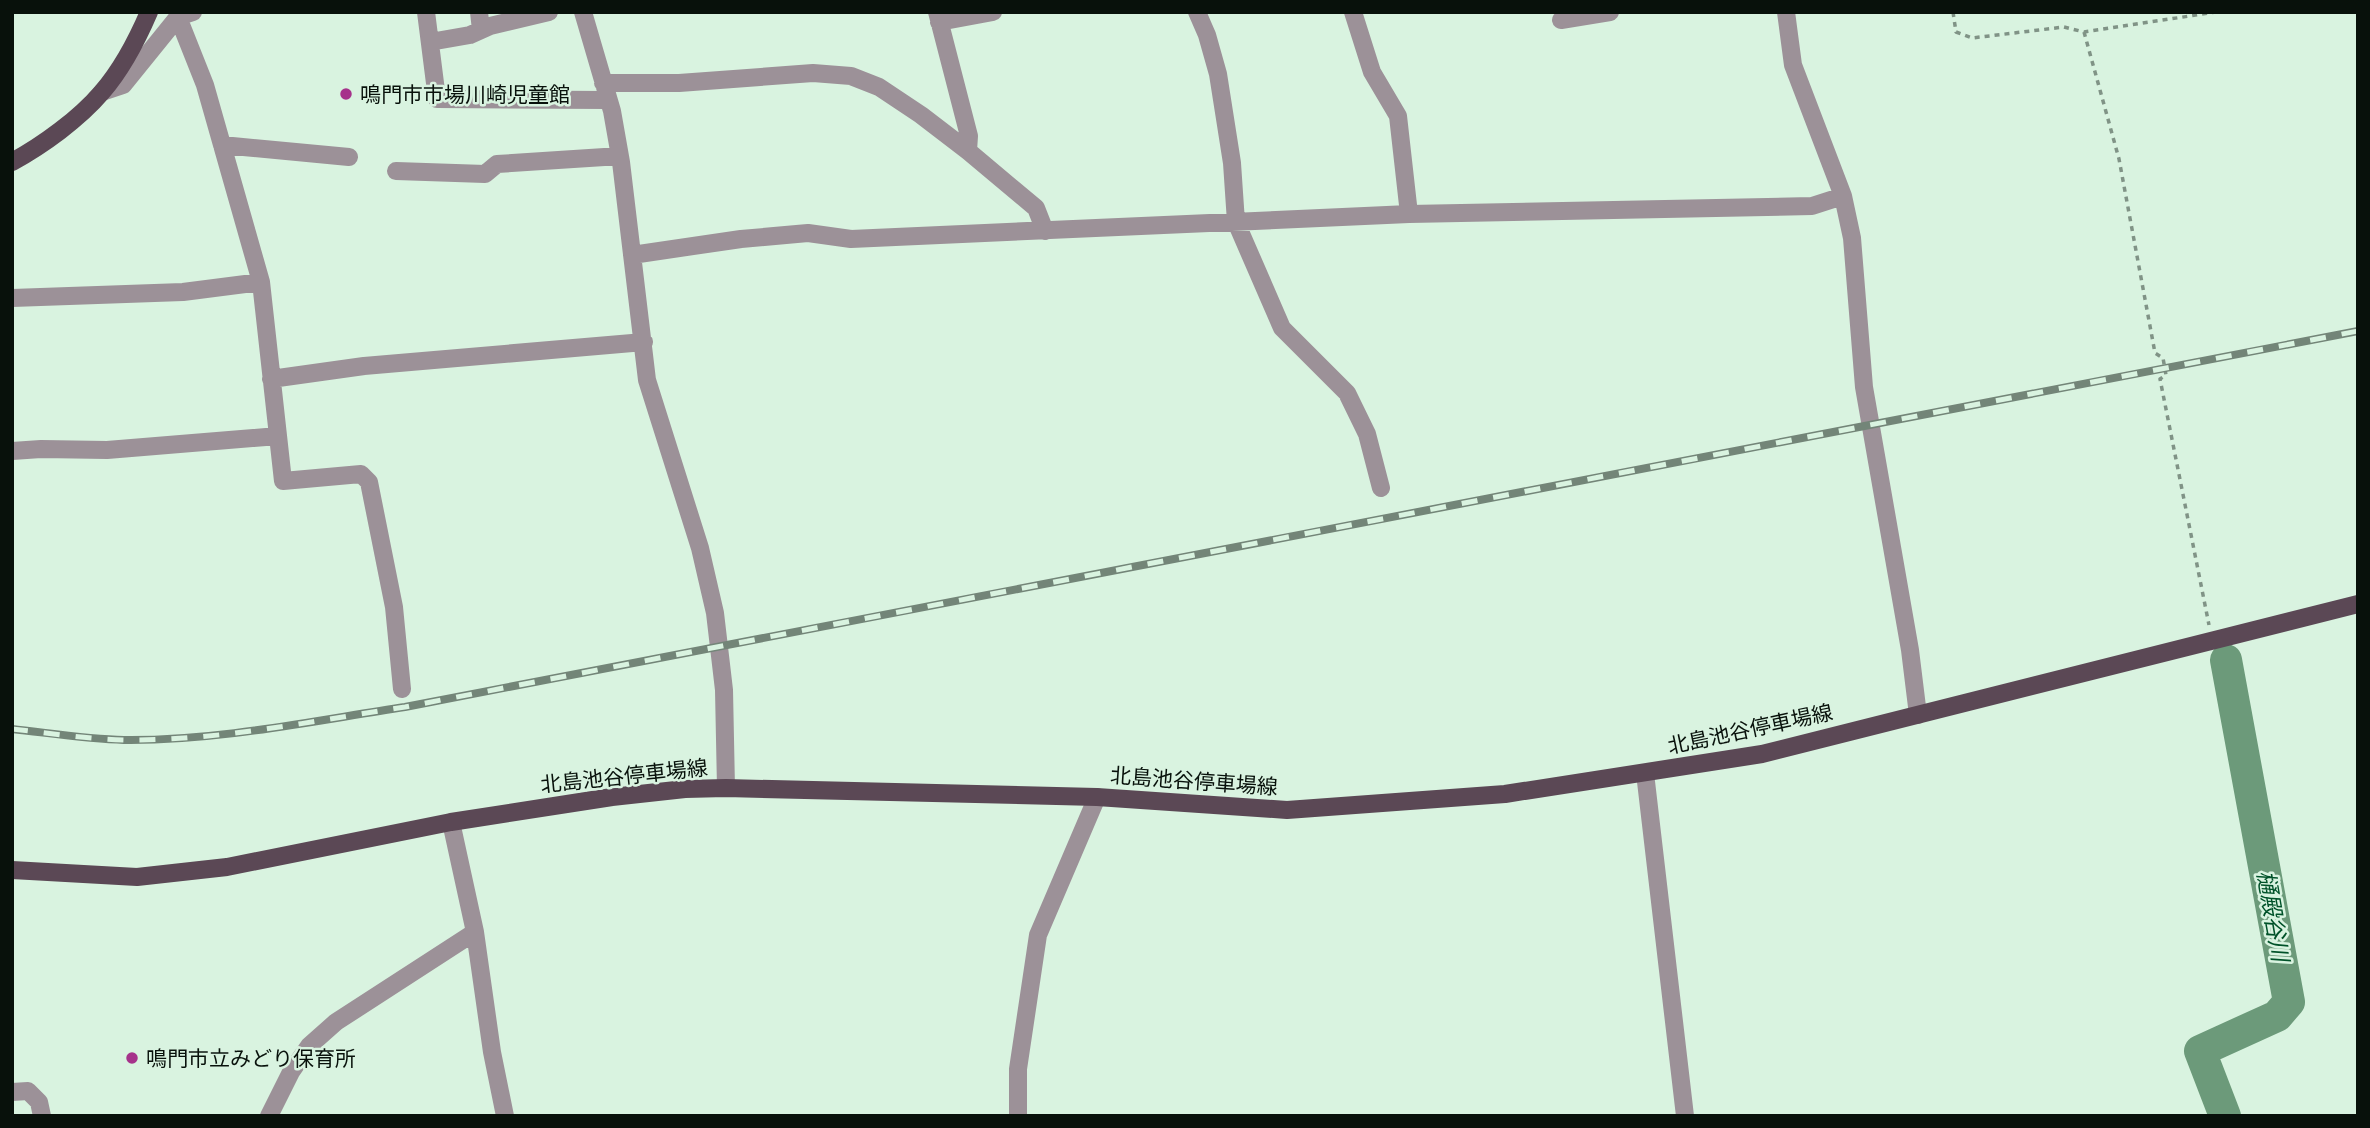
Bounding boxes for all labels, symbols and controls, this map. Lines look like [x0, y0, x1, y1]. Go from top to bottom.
place label: 鳴門市市場川崎児童館 [360, 82, 570, 107]
marker: 鳴門市市場川崎児童館 [338, 86, 354, 102]
street label: 北島池谷停車場線 [1665, 699, 1835, 759]
street label: 北島池谷停車場線 [539, 755, 709, 797]
street label: 北島池谷停車場線 [1109, 763, 1279, 799]
water label: 樋殿谷川 [2251, 868, 2295, 967]
place label: 鳴門市立みどり保育所 [146, 1046, 356, 1071]
marker: 鳴門市立みどり保育所 [124, 1050, 140, 1066]

